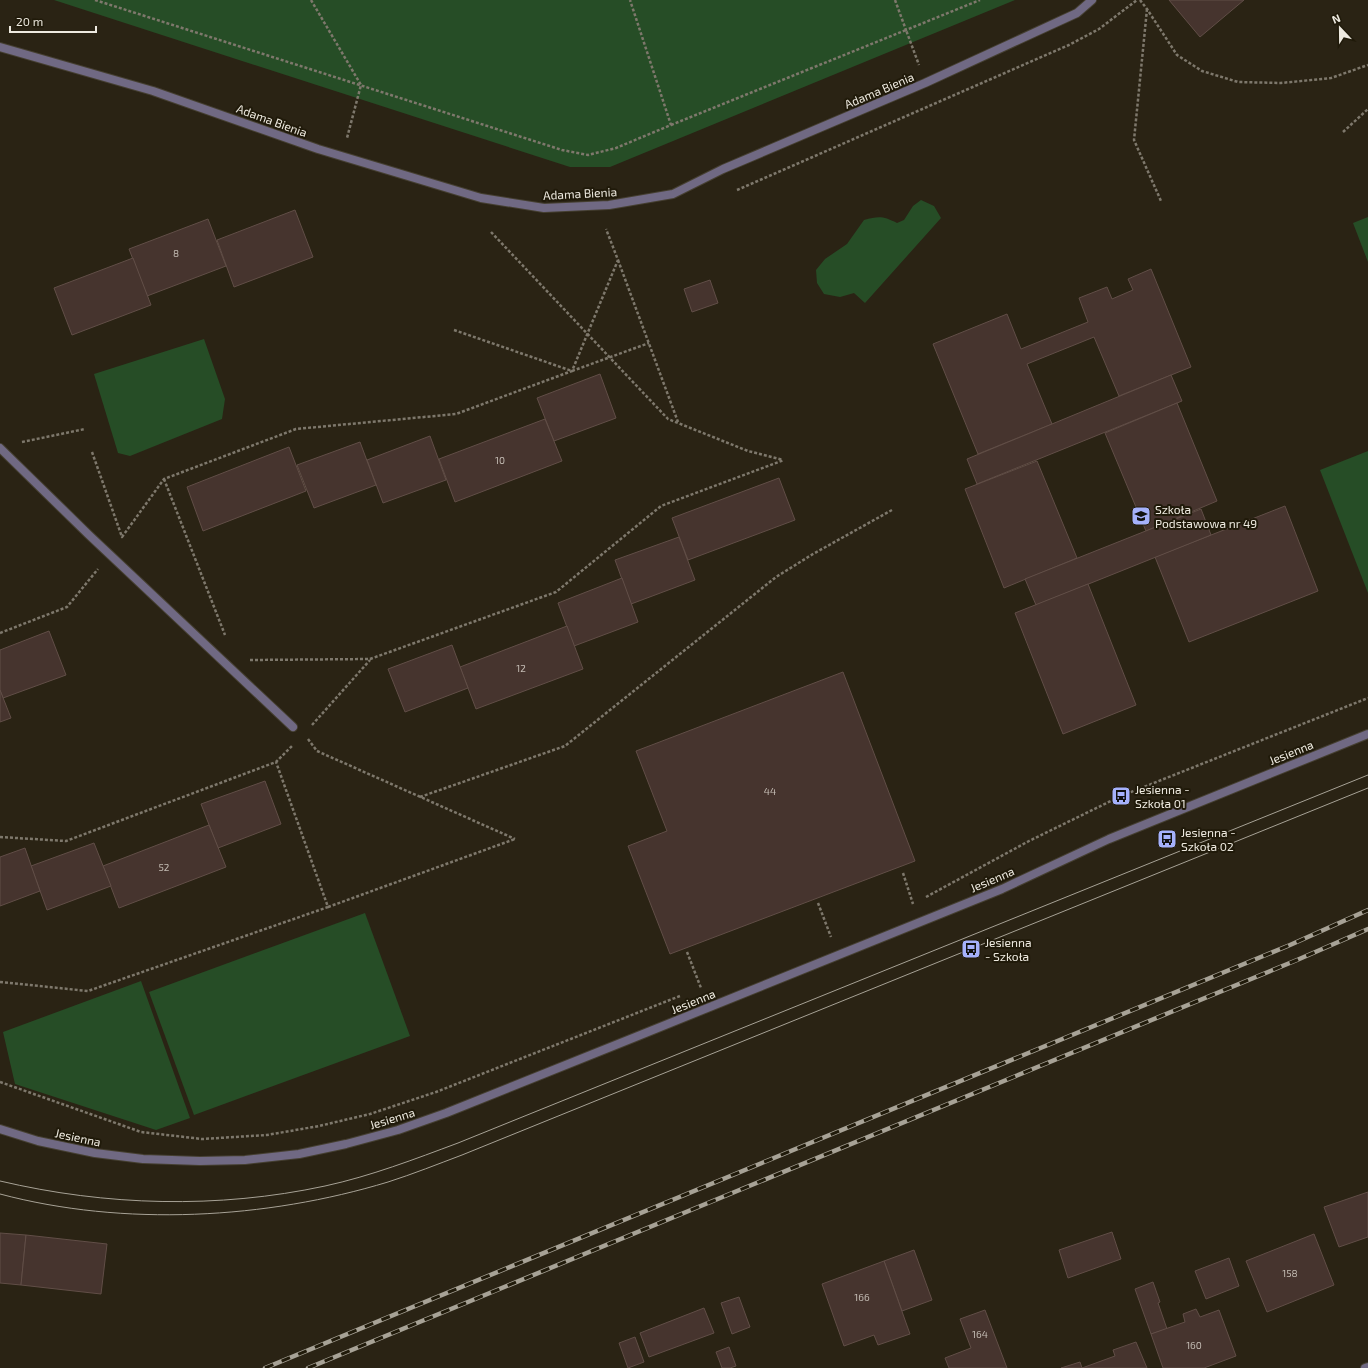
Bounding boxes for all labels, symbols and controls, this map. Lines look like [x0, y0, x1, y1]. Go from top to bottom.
scale bar [10, 8, 96, 34]
north arrow [1320, 8, 1360, 48]
text: N [1330, 11, 1342, 26]
text: 20 m [16, 14, 43, 28]
street label: Adama Bienia [842, 69, 916, 111]
street label: Adama Bienia [235, 101, 309, 139]
street label: Adama Bienia [543, 184, 617, 202]
house number: 8 [173, 247, 179, 259]
house number: 10 [495, 454, 505, 466]
place label: Szkoła Podstawowa nr 49 [1155, 502, 1257, 530]
school or university icon: Szkoła Podstawowa nr 49 [1130, 505, 1152, 527]
house number: 12 [516, 662, 526, 674]
street label: Jesienna [1267, 737, 1315, 767]
place label: Jesienna - Szkoła 01 [1135, 782, 1190, 810]
house number: 44 [764, 785, 776, 797]
bus stop icon: Jesienna - Szkoła 01 [1110, 785, 1132, 807]
place label: Jesienna - Szkoła 02 [1181, 825, 1236, 853]
bus stop icon: Jesienna - Szkoła 02 [1156, 828, 1178, 850]
house number: 52 [159, 861, 170, 873]
street label: Jesienna [968, 863, 1016, 895]
place label: Jesienna - Szkoła [985, 935, 1032, 963]
bus stop icon: Jesienna - Szkoła [960, 938, 982, 960]
street label: Jesienna [669, 986, 717, 1016]
street label: Jesienna [368, 1104, 416, 1132]
street label: Jesienna [54, 1125, 102, 1149]
house number: 158 [1282, 1267, 1298, 1279]
house number: 166 [854, 1291, 870, 1303]
house number: 164 [972, 1328, 988, 1340]
house number: 160 [1186, 1339, 1202, 1351]

